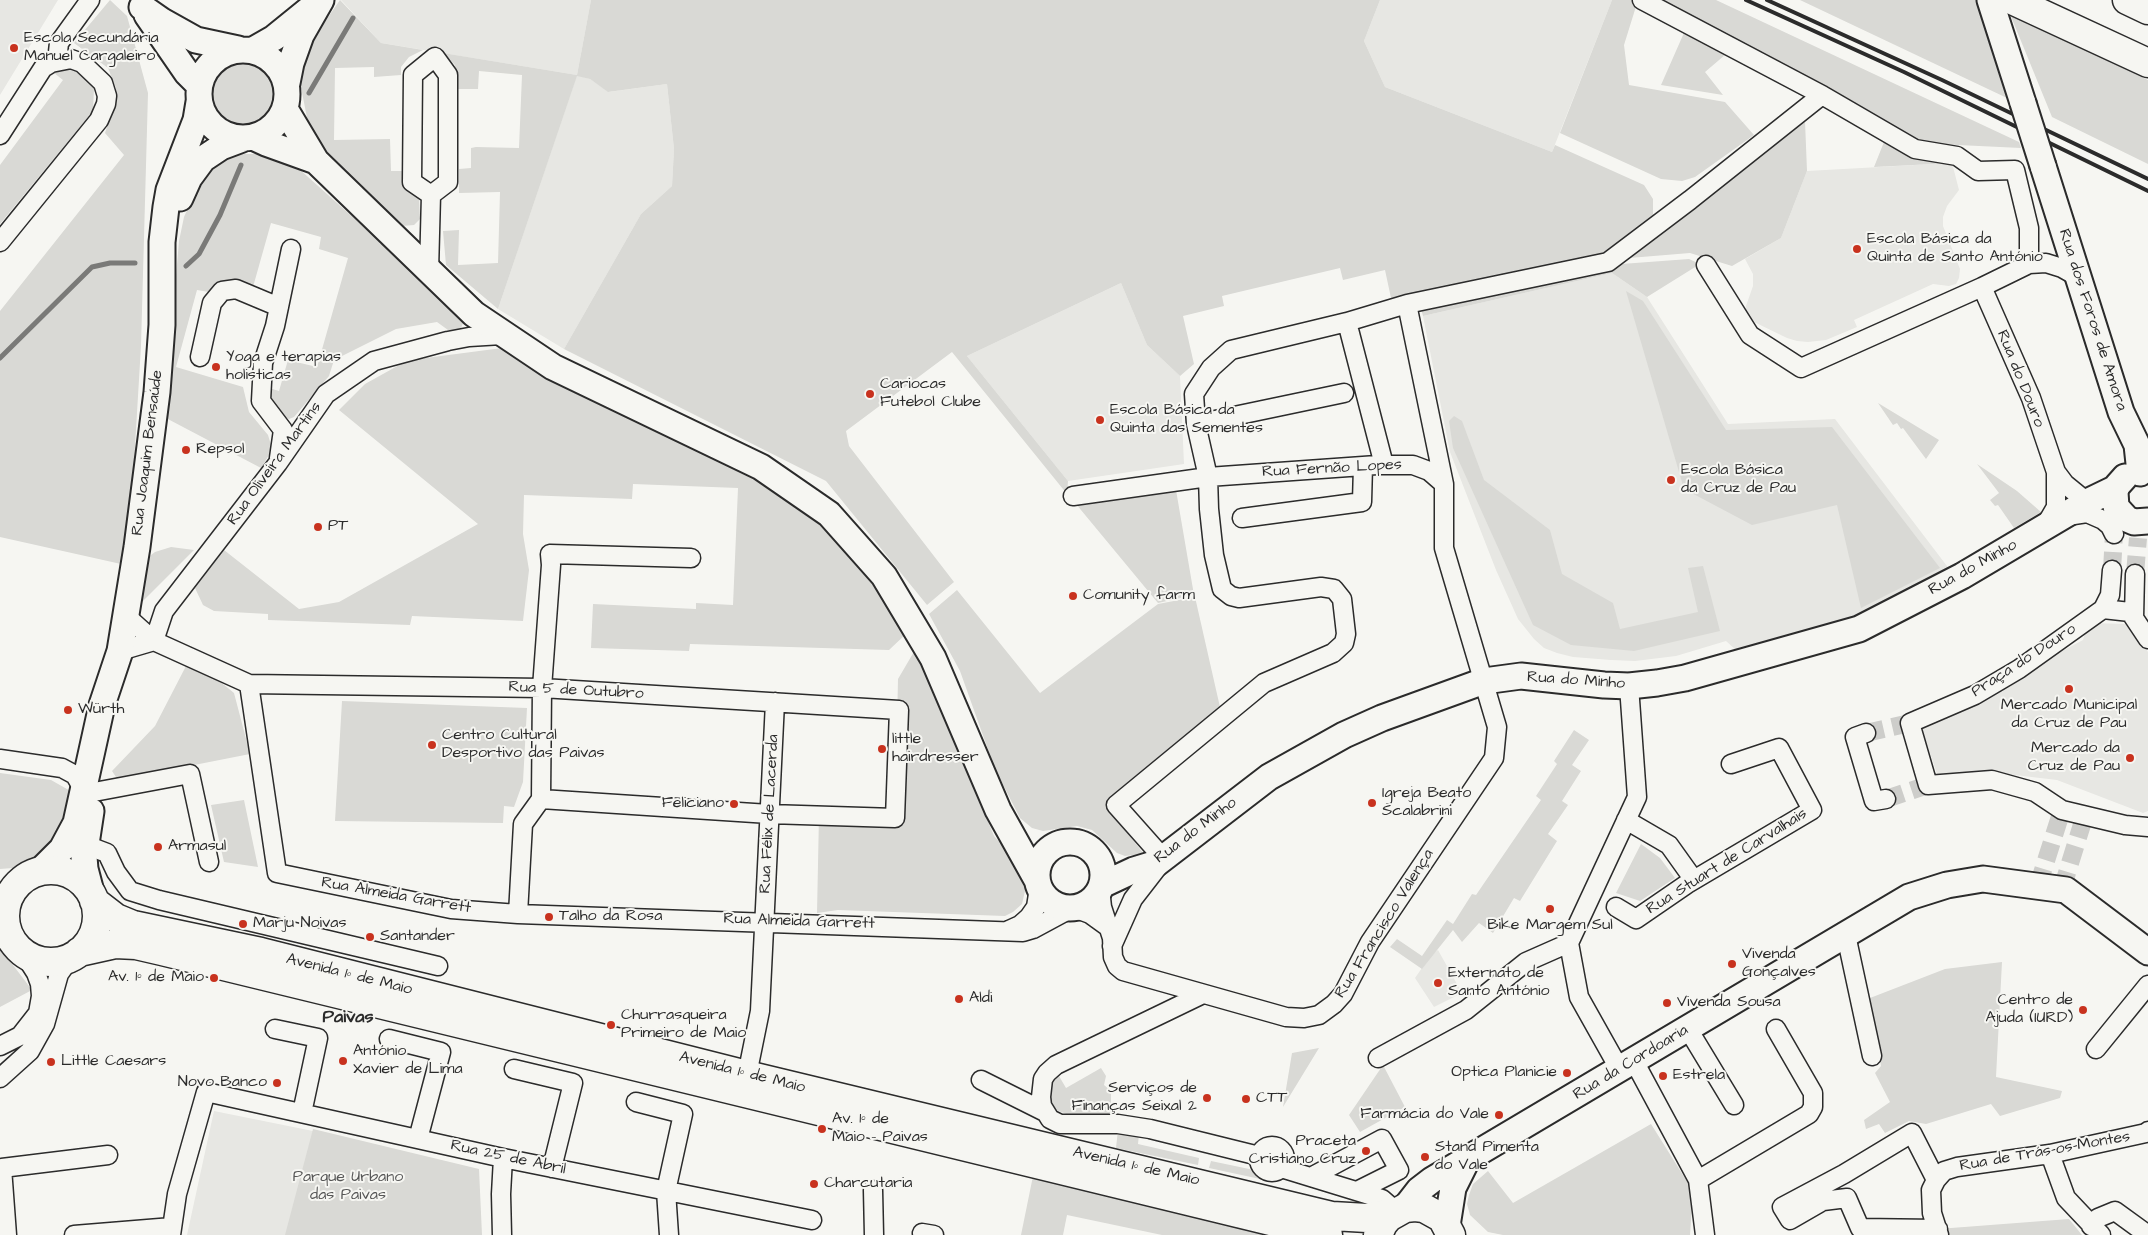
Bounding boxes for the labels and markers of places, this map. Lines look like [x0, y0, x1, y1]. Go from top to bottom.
place label: Escola Secundária Manuel Cargaleiro [24, 29, 159, 67]
marker: Escola Secundária Manuel Cargaleiro [8, 42, 20, 54]
place label: Escola Básica da Quinta de Santo António [1867, 230, 2043, 268]
marker: Escola Básica da Quinta de Santo António [1851, 243, 1863, 255]
place label: Yoga e terapias holisticas [226, 348, 341, 386]
marker: Yoga e terapias holisticas [210, 361, 222, 373]
place label: Cariocas Futebol Clube [880, 375, 981, 413]
marker: Cariocas Futebol Clube [864, 388, 876, 400]
place label: Escola Básica da Quinta das Sementes [1110, 401, 1263, 439]
marker: Escola Básica da Quinta das Sementes [1094, 414, 1106, 426]
place label: Repsol [196, 440, 245, 460]
marker: Repsol [180, 444, 192, 456]
place label: Escola Básica da Cruz de Pau [1681, 461, 1796, 499]
marker: Escola Básica da Cruz de Pau [1665, 474, 1677, 486]
place label: PT [328, 517, 348, 537]
marker: PT [312, 521, 324, 533]
place label: Comunity farm [1083, 586, 1195, 606]
marker: Comunity farm [1067, 590, 1079, 602]
marker: Mercado Municipal da Cruz de Pau [2063, 683, 2075, 695]
place label: Mercado Municipal da Cruz de Pau [2001, 696, 2137, 734]
place label: Würth [78, 700, 124, 720]
marker: Würth [62, 704, 74, 716]
place label: Centro Cultural Desportivo das Paivas [442, 726, 604, 764]
place label: little hairdresser [892, 730, 979, 768]
marker: Centro Cultural Desportivo das Paivas [426, 739, 438, 751]
place label: Mercado da Cruz de Pau [2028, 739, 2120, 777]
marker: little hairdresser [876, 743, 888, 755]
marker: Mercado da Cruz de Pau [2124, 752, 2136, 764]
place label: Igreja Beato Scalabrini [1382, 784, 1471, 822]
place label: Feliciano [662, 794, 724, 814]
marker: Igreja Beato Scalabrini [1366, 797, 1378, 809]
marker: Feliciano [728, 798, 740, 810]
place label: Armasul [168, 837, 226, 857]
marker: Armasul [152, 841, 164, 853]
marker: Bike Margem Sul [1544, 903, 1556, 915]
place label: Talho da Rosa [559, 907, 662, 927]
marker: Talho da Rosa [543, 911, 555, 923]
place label: Marju Noivas [253, 914, 346, 934]
place label: Bike Margem Sul [1487, 916, 1613, 936]
marker: Marju Noivas [237, 918, 249, 930]
place label: Santander [380, 927, 455, 947]
marker: Santander [364, 931, 376, 943]
place label: Vivenda Gonçalves [1742, 945, 1816, 983]
marker: Vivenda Gonçalves [1726, 958, 1738, 970]
place label: Externato de Santo António [1448, 964, 1549, 1002]
place label: Av. 1º de Maio [108, 968, 204, 988]
marker: Av. 1º de Maio [208, 972, 220, 984]
marker: Externato de Santo António [1432, 977, 1444, 989]
place label: Aldi [969, 989, 992, 1009]
place label: Centro de Ajuda (IURD) [1985, 991, 2073, 1029]
marker: Aldi [953, 993, 965, 1005]
place label: Vivenda Sousa [1677, 993, 1781, 1013]
marker: Vivenda Sousa [1661, 997, 1673, 1009]
marker: Centro de Ajuda (IURD) [2077, 1004, 2089, 1016]
place label: Churrasqueira Primeiro de Maio [621, 1006, 746, 1044]
marker: Churrasqueira Primeiro de Maio [605, 1019, 617, 1031]
place label: António Xavier de Lima [353, 1042, 463, 1080]
place label: Little Caesars [61, 1052, 166, 1072]
marker: António Xavier de Lima [337, 1055, 349, 1067]
marker: Little Caesars [45, 1056, 57, 1068]
place label: Optica Planicie [1451, 1063, 1557, 1083]
place label: Estrela [1673, 1066, 1725, 1086]
marker: Optica Planicie [1561, 1067, 1573, 1079]
marker: Estrela [1657, 1070, 1669, 1082]
place label: Novo Banco [178, 1073, 267, 1093]
marker: Novo Banco [271, 1077, 283, 1089]
place label: Serviços de Finanças Seixal 2 [1072, 1079, 1197, 1117]
place label: CTT [1256, 1089, 1287, 1109]
marker: Serviços de Finanças Seixal 2 [1201, 1092, 1213, 1104]
marker: CTT [1240, 1093, 1252, 1105]
place label: Farmácia do Vale [1360, 1105, 1489, 1125]
marker: Farmácia do Vale [1493, 1109, 1505, 1121]
place label: Av. 1º de Maio - Paivas [832, 1110, 928, 1148]
marker: Av. 1º de Maio - Paivas [816, 1123, 828, 1135]
place label: Praceta Cristiano Cruz [1249, 1132, 1356, 1170]
place label: Stand Pimenta do Vale [1435, 1138, 1539, 1176]
marker: Praceta Cristiano Cruz [1360, 1145, 1372, 1157]
marker: Stand Pimenta do Vale [1419, 1151, 1431, 1163]
place label: Charcutaria [824, 1174, 912, 1194]
marker: Charcutaria [808, 1178, 820, 1190]

